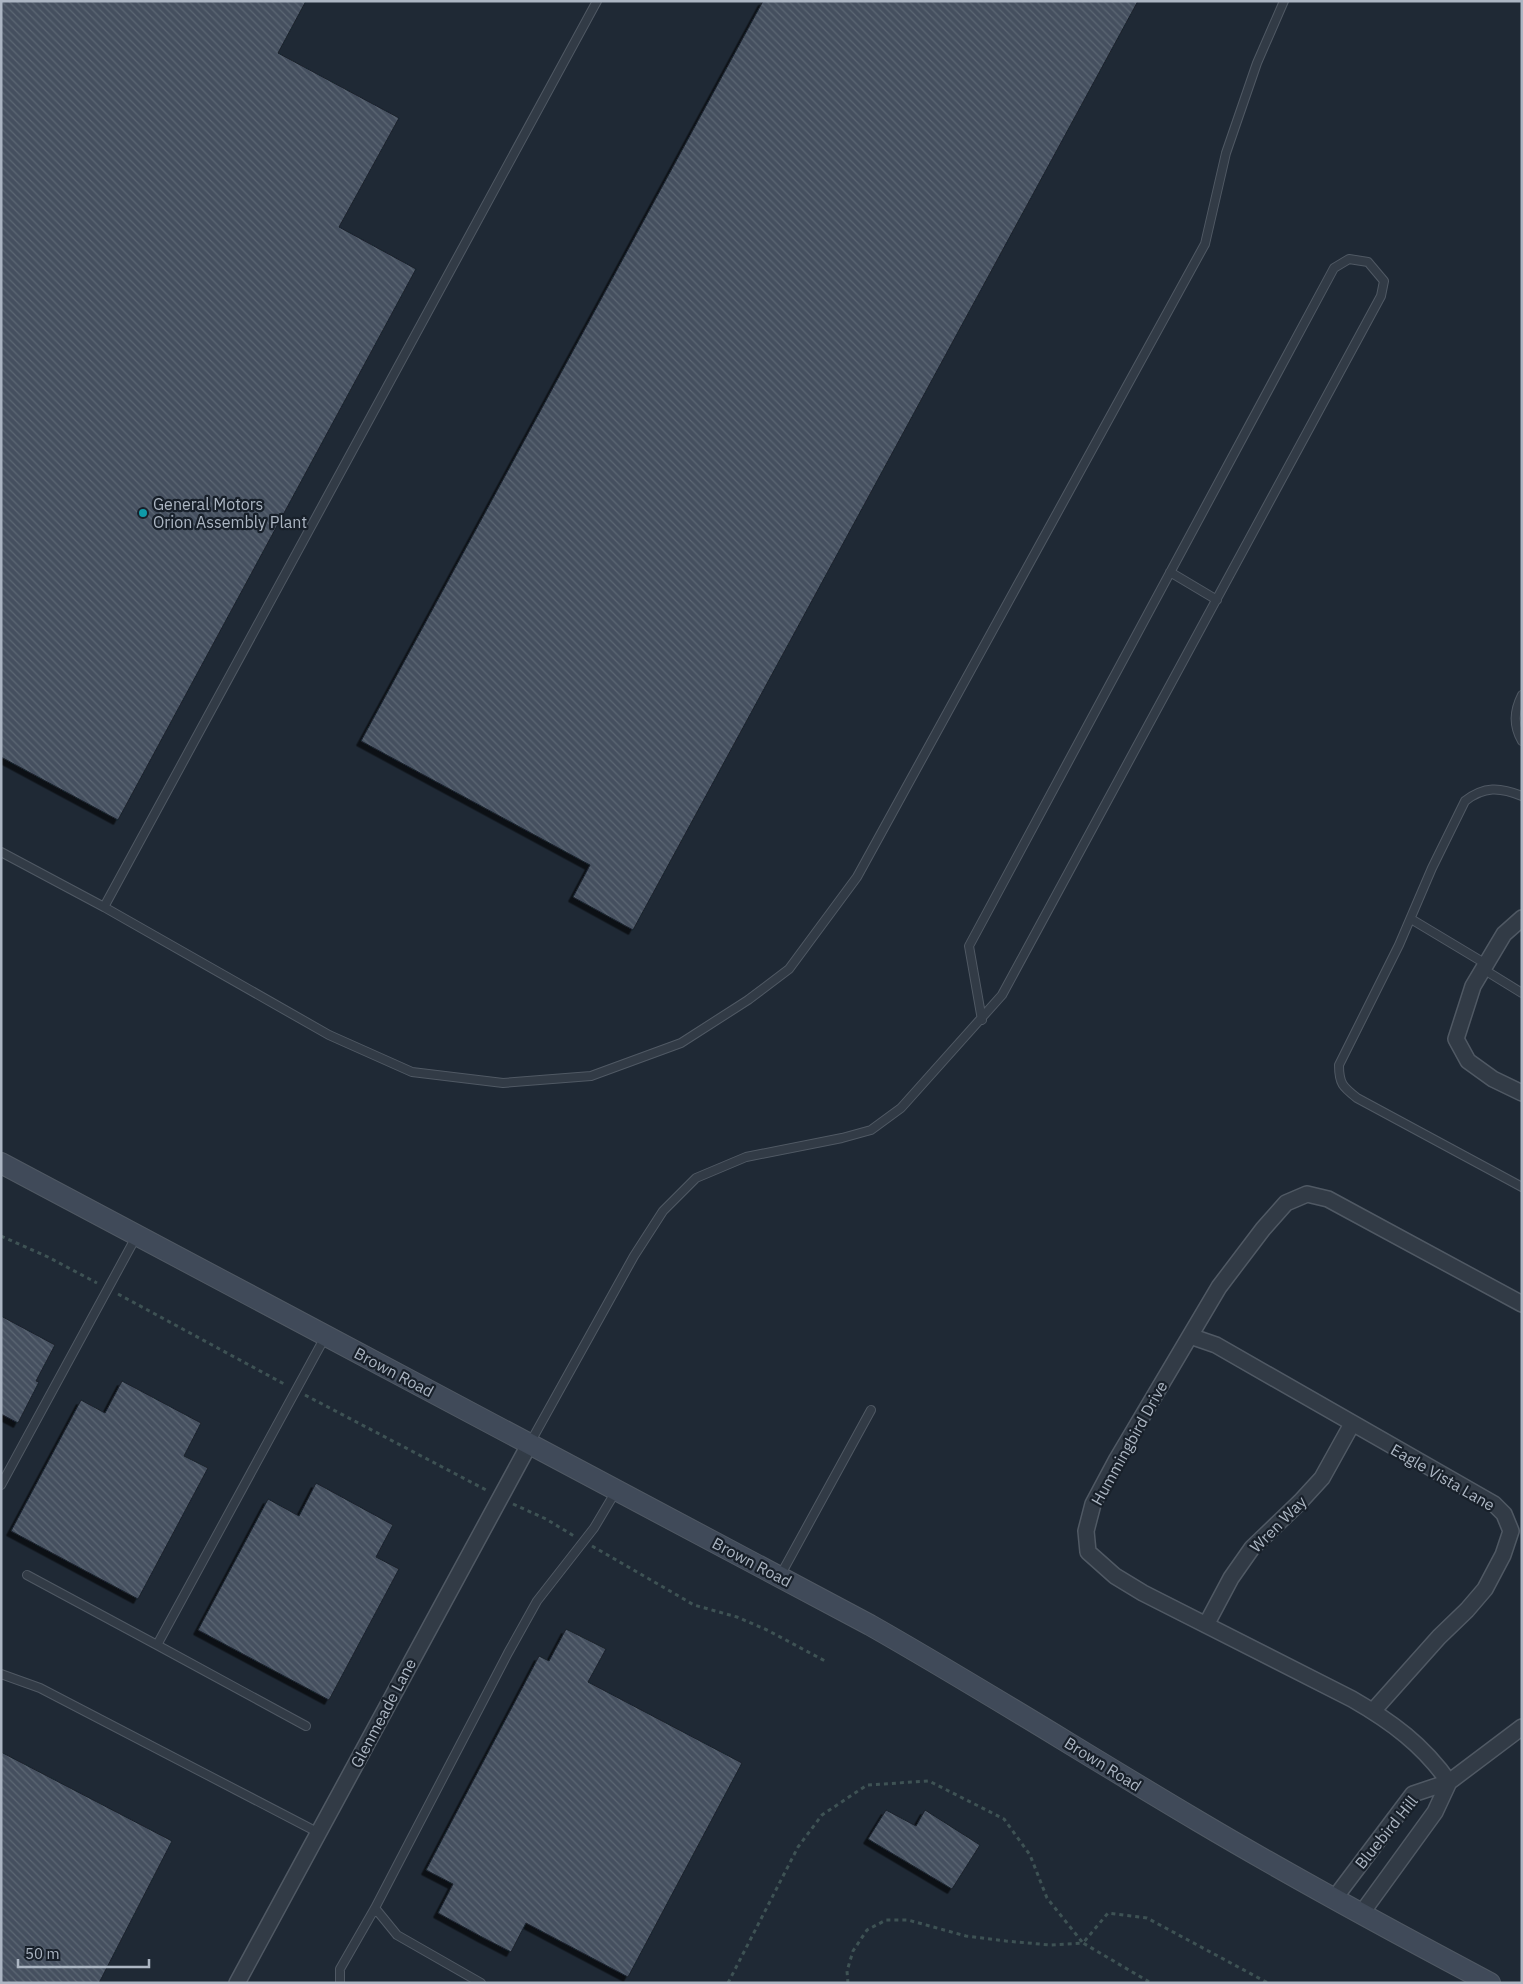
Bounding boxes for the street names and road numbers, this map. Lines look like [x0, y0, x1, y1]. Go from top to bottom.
street label: Brown Road [351, 1343, 437, 1401]
street label: Hummingbird Drive [1087, 1377, 1172, 1509]
street label: Eagle Vista Lane [1387, 1439, 1499, 1515]
street label: Wren Way [1245, 1491, 1311, 1557]
street label: Brown Road [709, 1533, 795, 1591]
street label: Glenmeade Lane [346, 1655, 420, 1771]
street label: Brown Road [1061, 1732, 1145, 1796]
street label: Bluebird Hill [1350, 1791, 1422, 1873]

